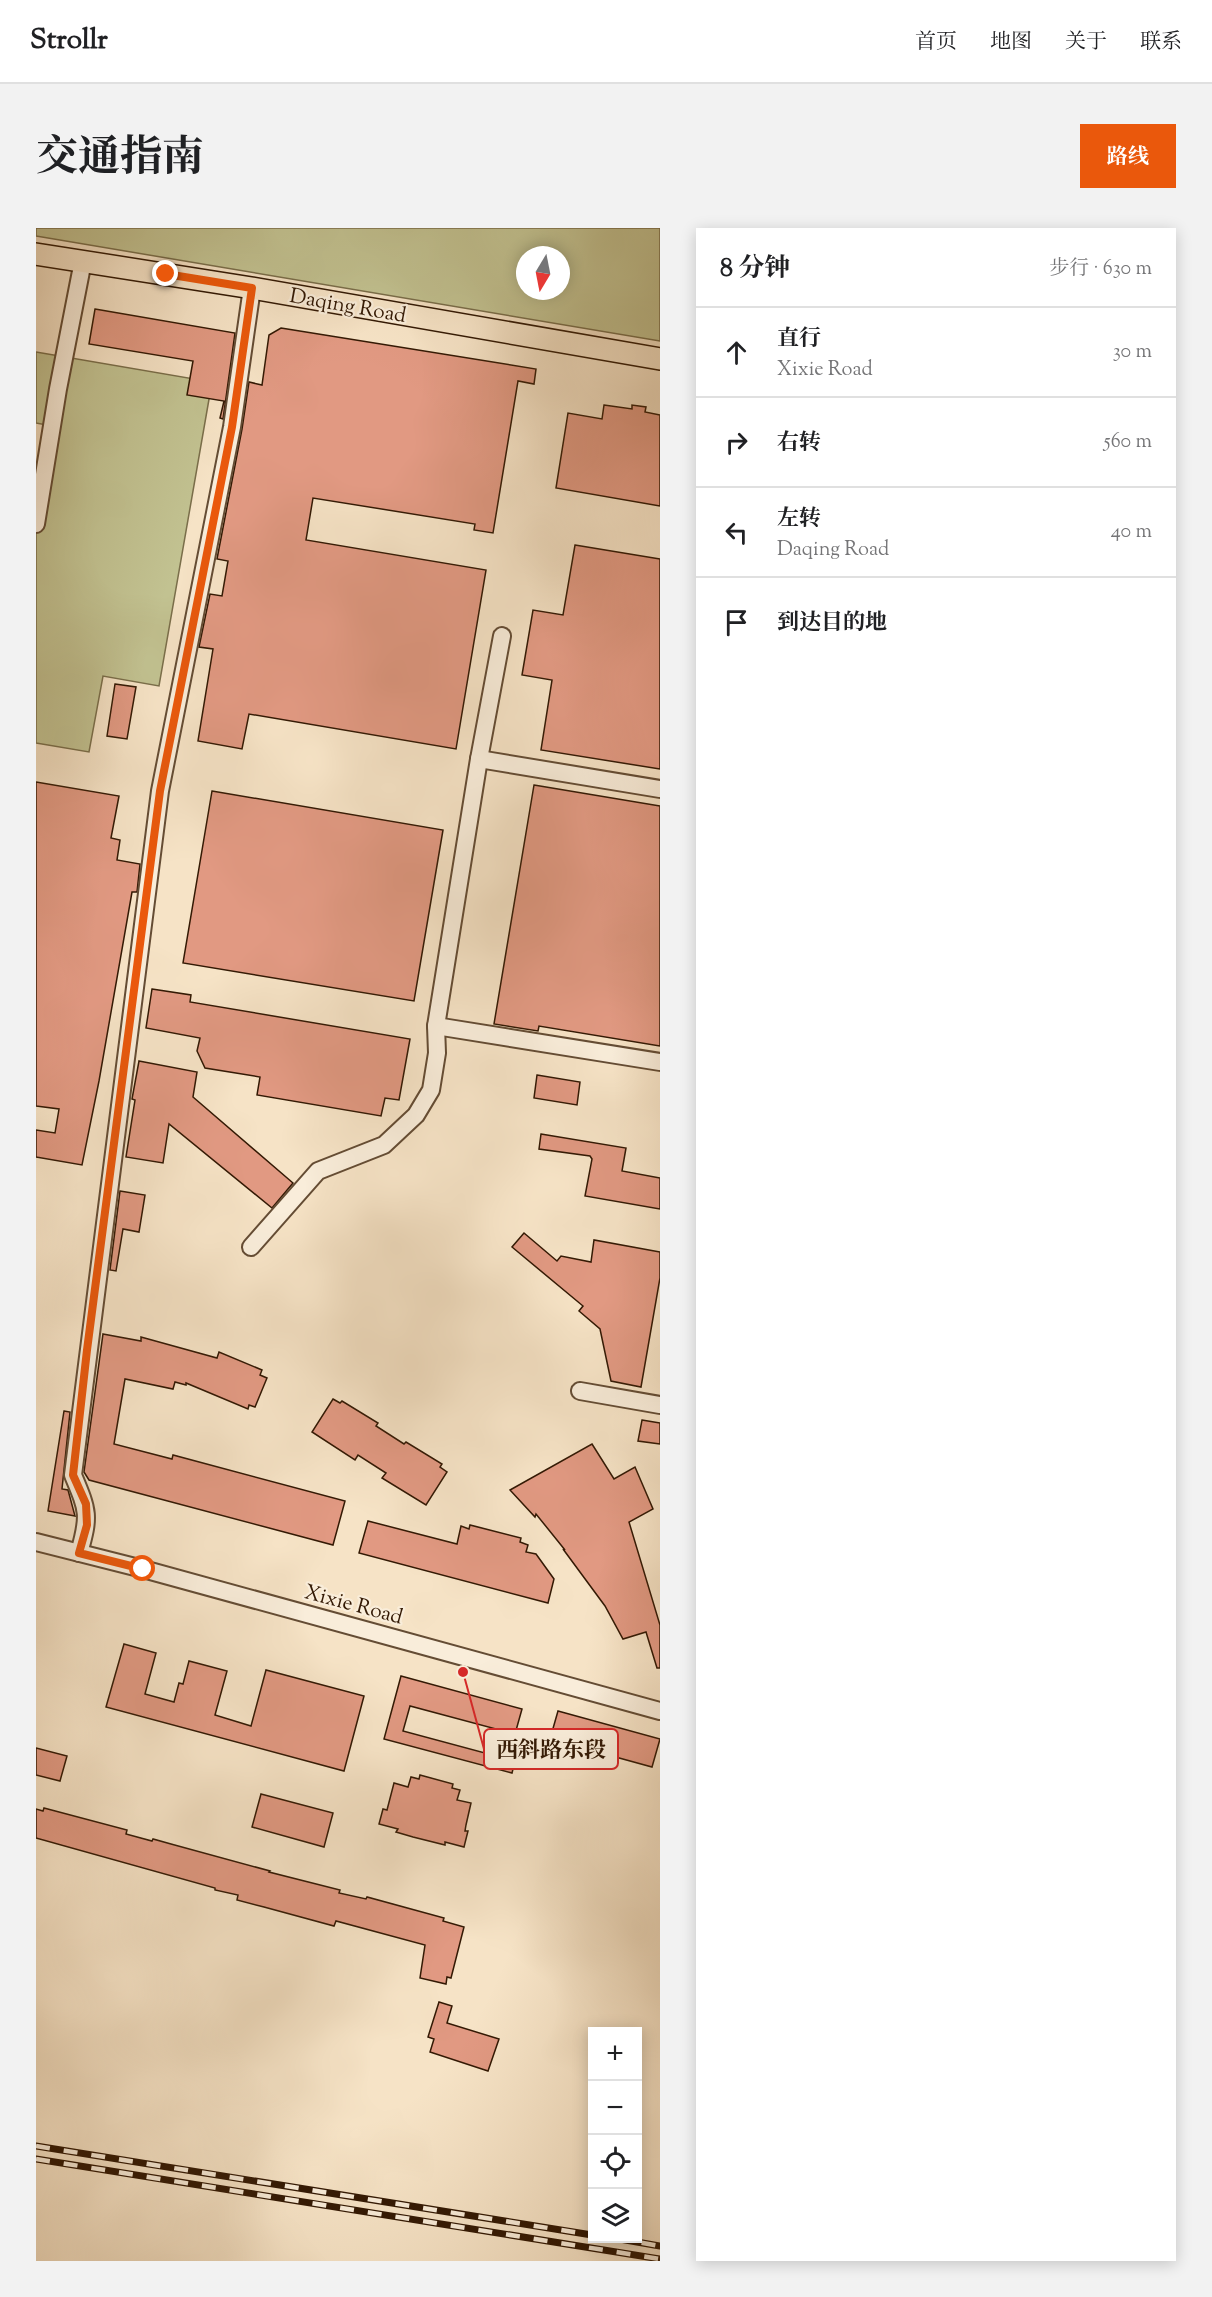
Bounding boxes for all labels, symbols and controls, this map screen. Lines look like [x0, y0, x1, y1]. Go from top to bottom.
text: Strollr [30, 21, 108, 61]
text: 首页 [915, 28, 957, 58]
text: 地图 [990, 28, 1032, 58]
text: 关于 [1065, 28, 1107, 58]
text: 联系 [1140, 28, 1182, 58]
button: 路线 [1080, 124, 1176, 188]
text: 交通指南 [36, 130, 204, 190]
north arrow [516, 246, 570, 300]
text: 8 分钟 [720, 251, 791, 288]
text: 步行 · 630 m [1049, 255, 1152, 284]
route end [152, 260, 178, 286]
street label: Daqing Road [287, 282, 408, 332]
text: 直行 [777, 324, 821, 356]
icon: ahead [720, 336, 753, 369]
text: 30 m [1113, 338, 1152, 367]
text: Xixie Road [777, 356, 873, 385]
icon: right [720, 426, 753, 459]
text: 右转 [777, 428, 821, 460]
text: 560 m [1104, 428, 1152, 457]
text: 左转 [777, 504, 821, 536]
icon: left [720, 516, 753, 549]
text: 40 m [1111, 518, 1152, 547]
text: Daqing Road [777, 536, 889, 565]
icon: arrive [720, 606, 753, 639]
text: 到达目的地 [777, 608, 887, 640]
route start [129, 1555, 155, 1581]
street label: Xixie Road [301, 1578, 406, 1633]
callout: 西斜路东段 [484, 1729, 618, 1769]
text: 西斜路东段 [496, 1736, 606, 1768]
map controls [588, 2027, 642, 2243]
button: + [588, 2027, 642, 2081]
button: − [588, 2081, 642, 2135]
button: locate [588, 2135, 642, 2189]
button: layers [588, 2189, 642, 2243]

